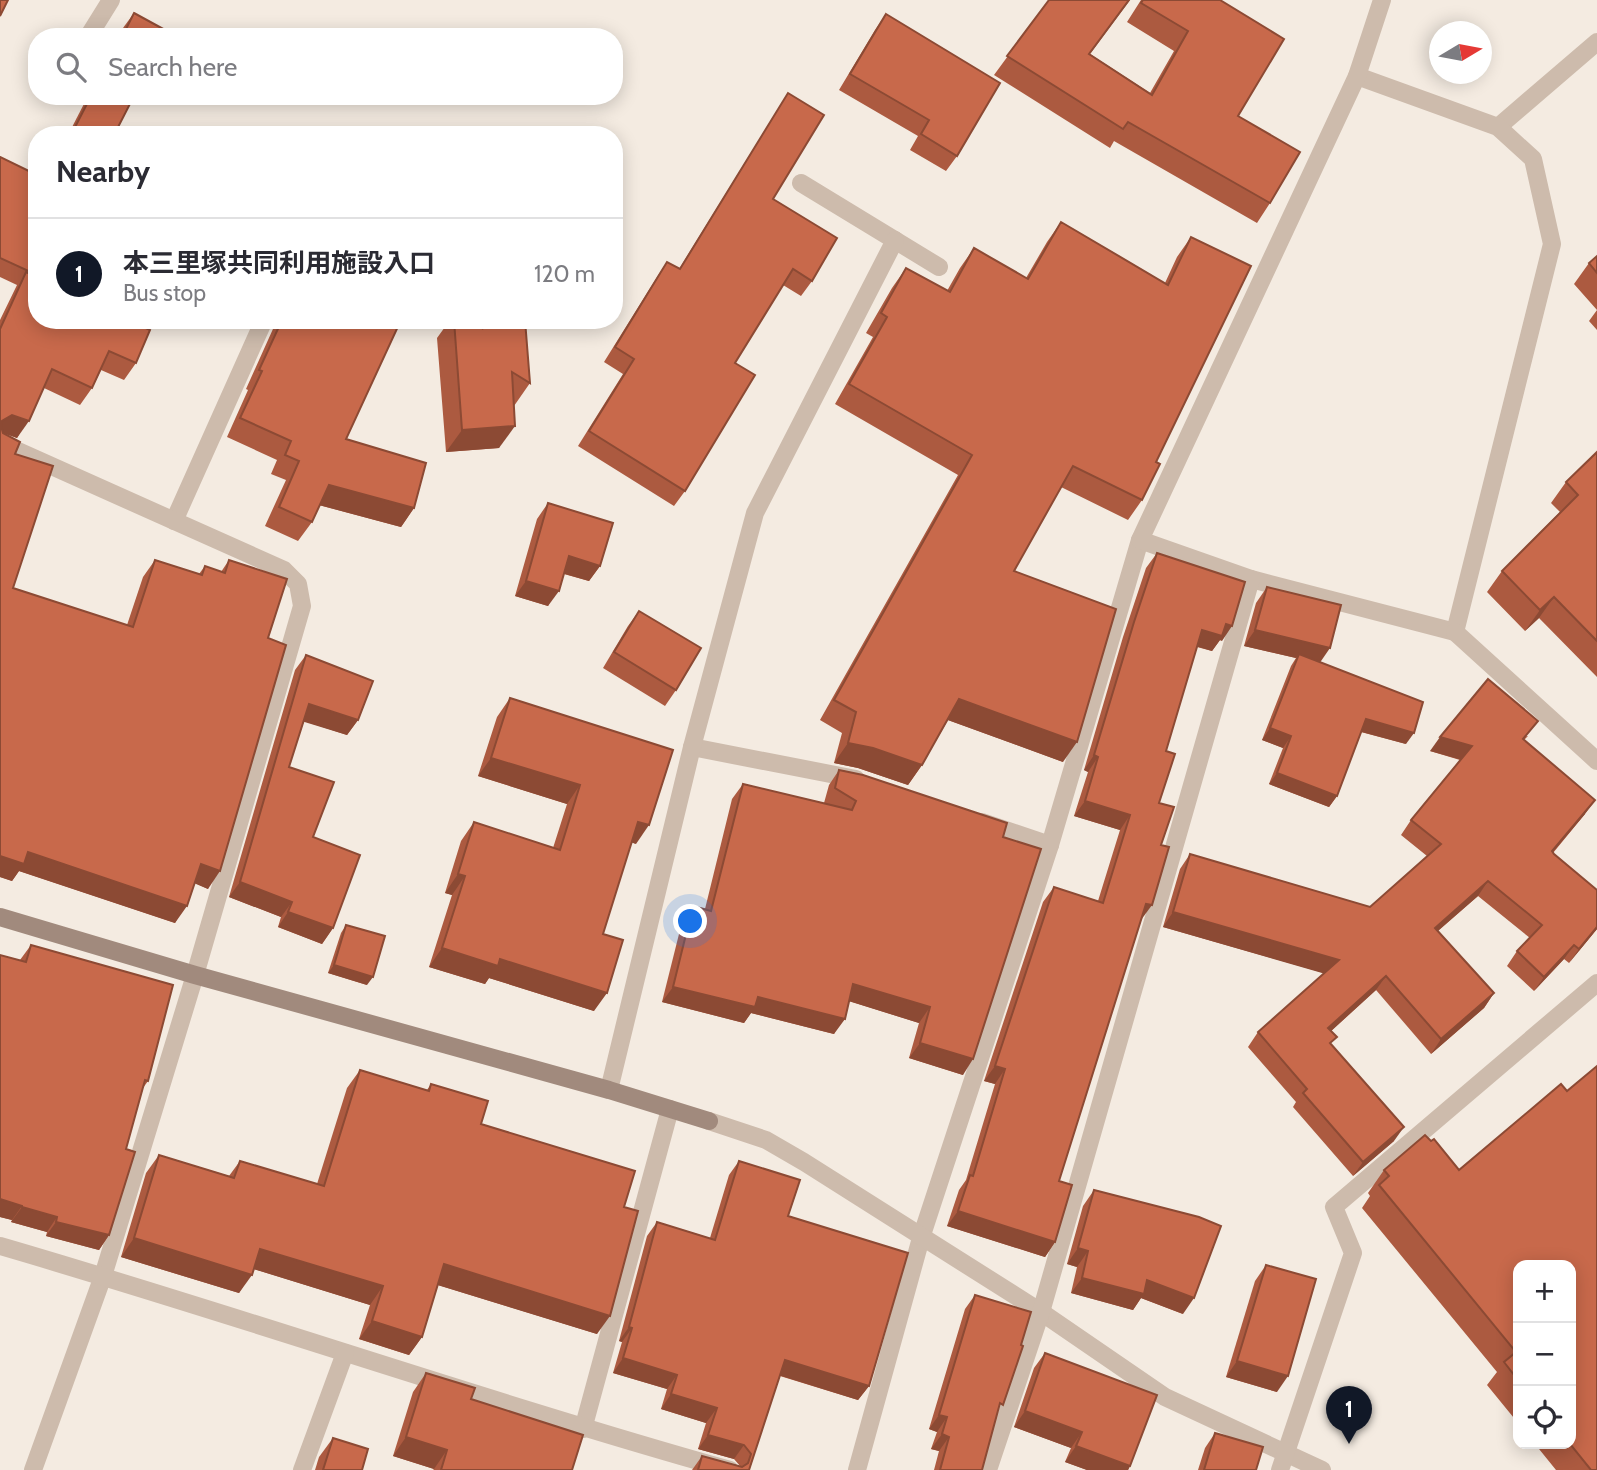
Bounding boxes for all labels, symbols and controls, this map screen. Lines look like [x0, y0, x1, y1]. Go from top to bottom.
north arrow [1429, 21, 1492, 84]
search box [28, 28, 623, 105]
icon: search [52, 48, 90, 86]
text: Search here [108, 51, 237, 83]
text: Nearby [56, 153, 150, 190]
text: 本三里塚共同利用施設入口 [123, 247, 435, 279]
text: 1 [75, 260, 83, 288]
text: 120 m [534, 260, 595, 288]
text: Bus stop [123, 279, 206, 307]
your location [673, 904, 707, 938]
map controls [1513, 1260, 1576, 1449]
button: + [1513, 1260, 1576, 1323]
button: − [1513, 1323, 1576, 1386]
pin: 1 [1326, 1386, 1372, 1444]
button: locate [1513, 1386, 1576, 1449]

